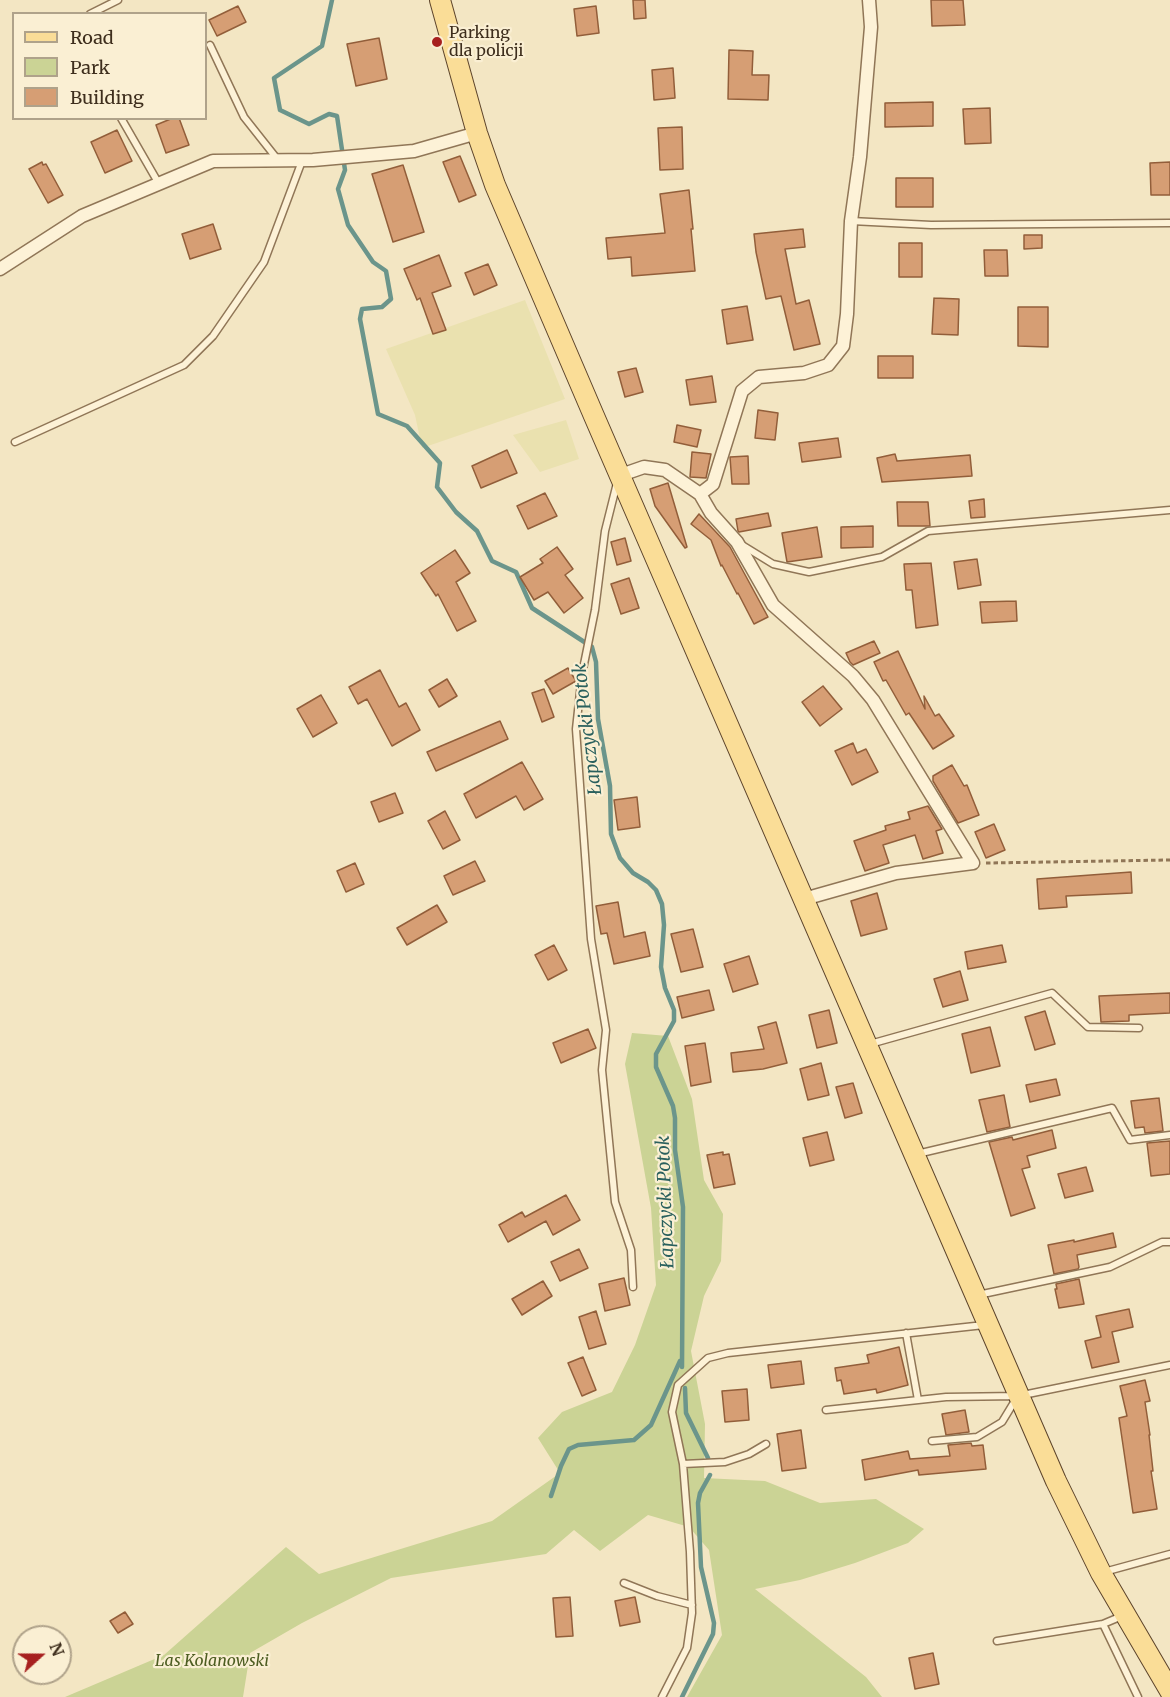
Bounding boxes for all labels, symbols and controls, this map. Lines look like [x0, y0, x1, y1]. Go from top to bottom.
legend [12, 12, 207, 120]
place label: Parking dla policji [449, 23, 523, 61]
text: Road [70, 26, 114, 49]
marker: Parking dla policji [430, 35, 444, 49]
text: Park [70, 56, 110, 79]
text: Building [70, 86, 144, 109]
water label: Łapczycki Potok [569, 662, 607, 796]
water label: Łapczycki Potok [653, 1135, 679, 1269]
north arrow [12, 1625, 72, 1685]
text: N [45, 1640, 69, 1659]
park label: Las Kolanowski [155, 1651, 269, 1671]

